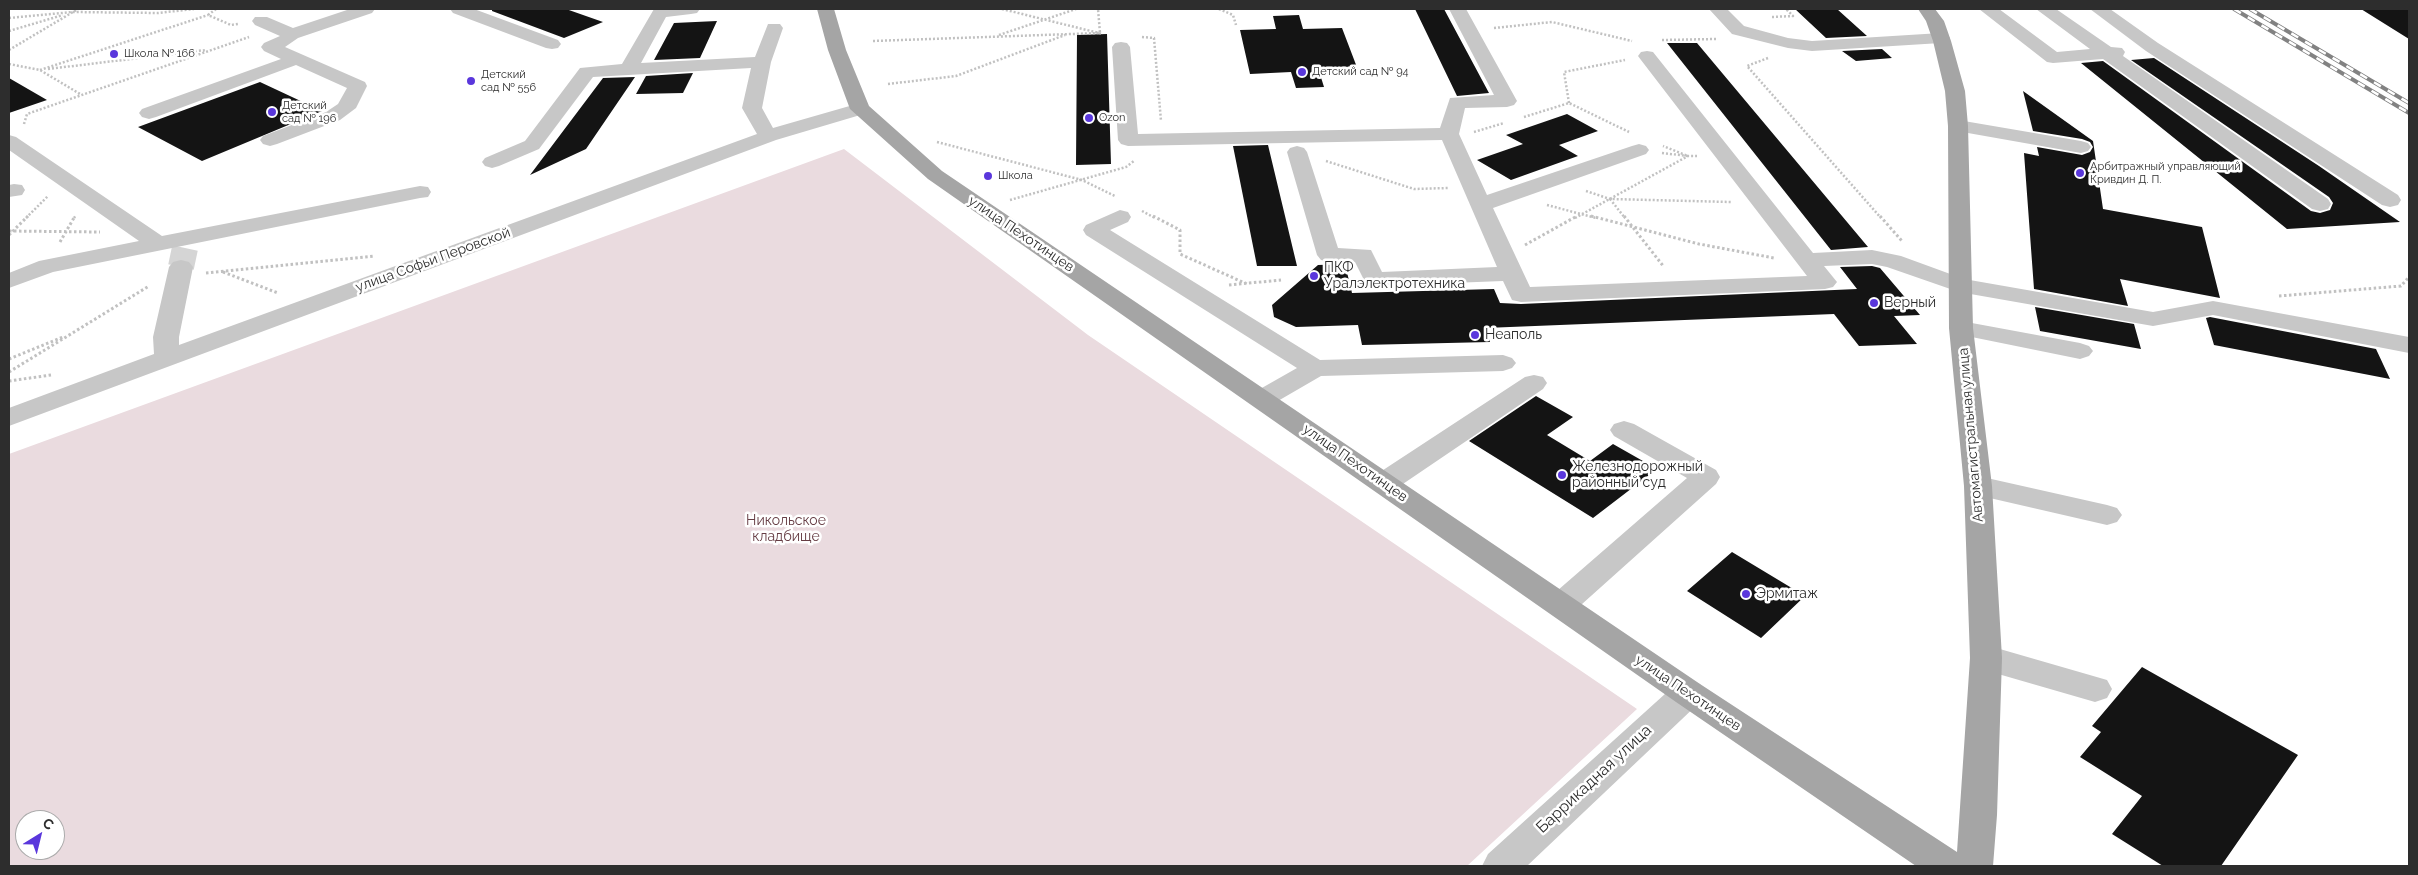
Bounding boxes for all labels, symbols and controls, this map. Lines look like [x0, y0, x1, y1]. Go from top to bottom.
place label: Школа № 166 [124, 47, 195, 61]
marker: Школа № 166 [108, 48, 120, 60]
place label: Детский сад № 94 [1312, 65, 1409, 79]
marker: Детский сад № 94 [1296, 66, 1308, 78]
place label: Детский сад № 556 [481, 68, 536, 94]
marker: Детский сад № 556 [465, 75, 477, 87]
place label: Детский сад № 196 [282, 99, 336, 125]
marker: Детский сад № 196 [266, 106, 278, 118]
place label: Ozon [1099, 111, 1126, 125]
marker: Ozon [1083, 112, 1095, 124]
place label: Арбитражный управляющий Кривдин Д. П. [2090, 160, 2241, 186]
marker: Арбитражный управляющий Кривдин Д. П. [2074, 167, 2086, 179]
place label: Школа [998, 169, 1033, 183]
marker: Школа [982, 170, 994, 182]
street label: улица Пехотинцев [965, 192, 1077, 276]
street label: улица Софьи Перовской [353, 224, 513, 296]
place label: ПКФ Уралэлектротехника [1324, 260, 1465, 292]
marker: ПКФ Уралэлектротехника [1308, 270, 1320, 282]
place label: Верный [1884, 295, 1936, 311]
marker: Верный [1868, 297, 1880, 309]
place label: Неаполь [1485, 327, 1542, 343]
marker: Неаполь [1469, 329, 1481, 341]
street label: Автомагистральная улица [1955, 347, 1987, 523]
street label: улица Пехотинцев [1299, 421, 1411, 505]
place label: Железнодорожный районный суд [1572, 459, 1703, 492]
marker: Железнодорожный районный суд [1556, 469, 1568, 481]
park label: Никольское кладбище [746, 513, 826, 546]
place label: Эрмитаж [1756, 586, 1818, 602]
marker: Эрмитаж [1740, 588, 1752, 600]
street label: улица Пехотинцев [1632, 651, 1744, 735]
street label: Баррикадная улица [1532, 721, 1656, 837]
north arrow [15, 810, 65, 860]
text: С [40, 814, 57, 833]

